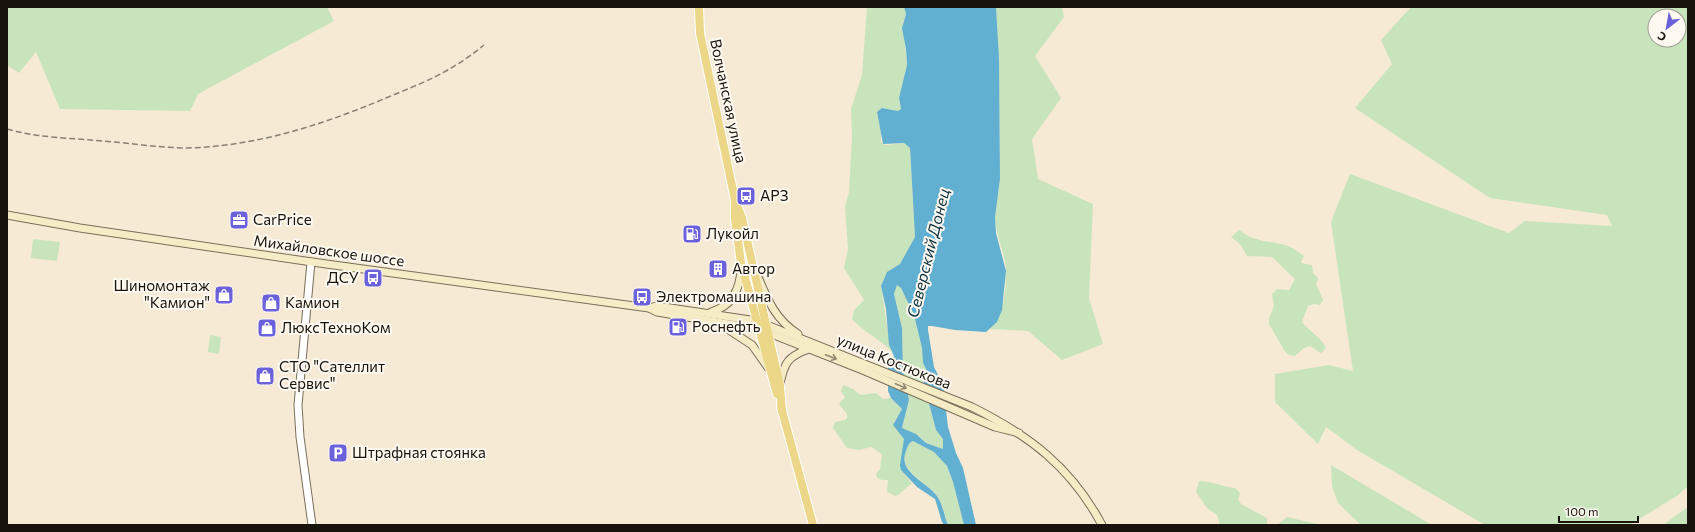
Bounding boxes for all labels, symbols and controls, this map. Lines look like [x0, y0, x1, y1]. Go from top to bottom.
north arrow [1647, 8, 1687, 48]
text: С [1655, 29, 1668, 45]
street label: Волчанская улица [707, 37, 751, 165]
bus stop icon: АРЗ [735, 185, 757, 207]
place label: АРЗ [760, 186, 788, 204]
water label: Северский Донец [902, 186, 953, 319]
office icon: CarPrice [228, 209, 250, 231]
place label: CarPrice [253, 210, 312, 228]
fuel station icon: Лукойл [681, 223, 703, 245]
place label: Лукойл [706, 224, 759, 242]
street label: Михайловское шоссе [253, 231, 406, 270]
building icon: Автор [707, 258, 729, 280]
place label: Автор [732, 259, 775, 277]
bus stop icon: ДСУ [362, 267, 384, 289]
place label: ДСУ [327, 268, 359, 286]
place label: Шиномонтаж "Камион" [113, 276, 210, 311]
shop icon: Шиномонтаж "Камион" [213, 284, 235, 306]
bus stop icon: Электромашина [631, 286, 653, 308]
place label: Электромашина [656, 287, 771, 305]
shop icon: Камион [260, 292, 282, 314]
place label: Камион [285, 293, 340, 311]
fuel station icon: Роснефть [667, 316, 689, 338]
shop icon: ЛюксТехноКом [256, 317, 278, 339]
place label: Роснефть [692, 317, 761, 335]
place label: ЛюксТехноКом [281, 318, 391, 336]
street label: улица Костюкова [835, 330, 954, 392]
one-way arrow [824, 354, 836, 362]
place label: СТО "Сателлит Сервис" [279, 357, 385, 392]
shop icon: СТО "Сателлит Сервис" [254, 365, 276, 387]
one-way arrow [894, 383, 906, 390]
parking icon: Штрафная стоянка [327, 442, 349, 464]
place label: Штрафная стоянка [352, 443, 486, 461]
scale bar [1559, 498, 1638, 524]
text: 100 m [1565, 504, 1599, 518]

